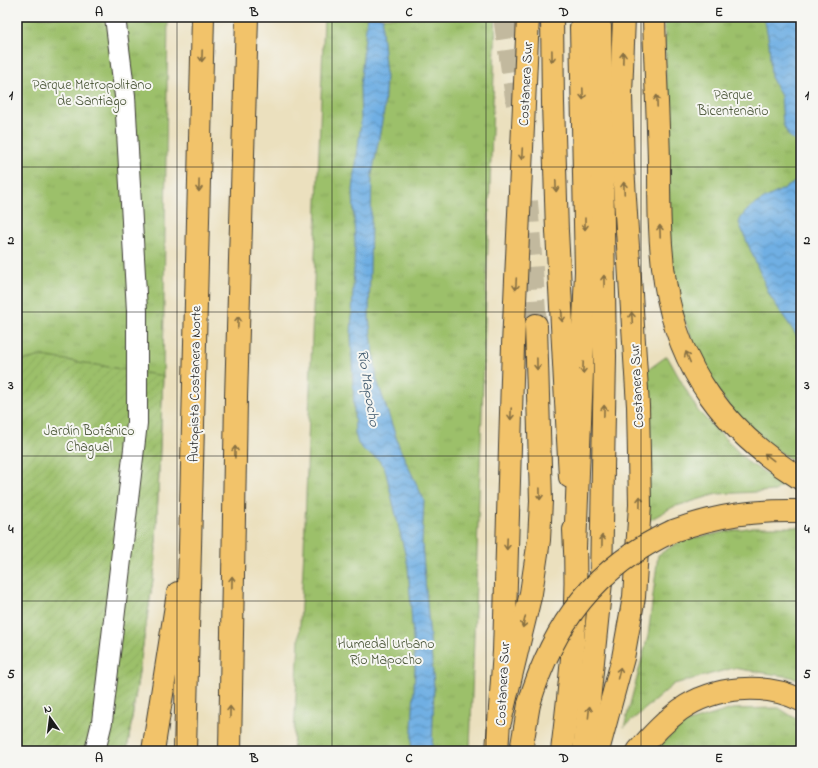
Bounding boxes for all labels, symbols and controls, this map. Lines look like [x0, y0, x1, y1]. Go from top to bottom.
text: A [95, 3, 103, 22]
text: B [249, 3, 259, 22]
text: C [405, 3, 413, 22]
text: D [558, 3, 569, 22]
text: E [715, 3, 723, 22]
street label: Costanera Sur [514, 41, 539, 127]
one-way arrow [199, 49, 206, 62]
one-way arrow [548, 49, 556, 62]
one-way arrow [619, 52, 627, 65]
park label: Parque Metropolitano de Santiago [32, 75, 152, 113]
park label: Parque Bicentenario [697, 85, 768, 122]
text: 1 [9, 86, 14, 105]
text: 1 [805, 86, 810, 105]
one-way arrow [579, 87, 587, 100]
one-way arrow [653, 95, 661, 108]
one-way arrow [518, 147, 525, 160]
one-way arrow [195, 179, 203, 192]
one-way arrow [552, 179, 559, 192]
one-way arrow [620, 182, 628, 195]
one-way arrow [581, 217, 589, 230]
one-way arrow [657, 225, 664, 238]
text: 2 [7, 231, 15, 250]
text: 2 [803, 231, 811, 250]
one-way arrow [600, 275, 608, 288]
one-way arrow [512, 277, 520, 290]
street label: Autopista Costanera Norte [184, 305, 207, 462]
one-way arrow [558, 309, 565, 322]
one-way arrow [629, 312, 636, 325]
one-way arrow [234, 316, 242, 329]
street label: Costanera Sur [625, 343, 650, 429]
water label: Río Mapocho [351, 348, 385, 429]
one-way arrow [683, 352, 691, 364]
one-way arrow [533, 357, 541, 370]
one-way arrow [579, 361, 586, 374]
text: 3 [7, 376, 14, 395]
text: 3 [803, 376, 810, 395]
one-way arrow [600, 405, 608, 418]
one-way arrow [507, 407, 515, 420]
park label: Jardín Botánico Chagual [44, 421, 134, 459]
one-way arrow [231, 446, 239, 459]
one-way arrow [763, 452, 774, 461]
one-way arrow [537, 487, 544, 500]
one-way arrow [636, 496, 644, 509]
text: 4 [7, 520, 14, 539]
text: 4 [803, 520, 810, 539]
one-way arrow [598, 535, 606, 548]
one-way arrow [503, 537, 511, 550]
one-way arrow [229, 576, 236, 589]
one-way arrow [519, 615, 527, 628]
park label: Humedal Urbano Río Mapocho [338, 634, 434, 671]
street label: Costanera Sur [491, 641, 516, 727]
text: 5 [7, 665, 15, 684]
text: 5 [803, 665, 811, 684]
one-way arrow [616, 667, 623, 680]
north arrow [30, 698, 70, 738]
text: N [42, 701, 53, 718]
one-way arrow [226, 706, 234, 719]
one-way arrow [586, 706, 593, 719]
text: A [95, 749, 103, 768]
text: B [249, 749, 259, 768]
text: C [405, 749, 413, 768]
text: D [558, 749, 569, 768]
text: E [715, 749, 723, 768]

